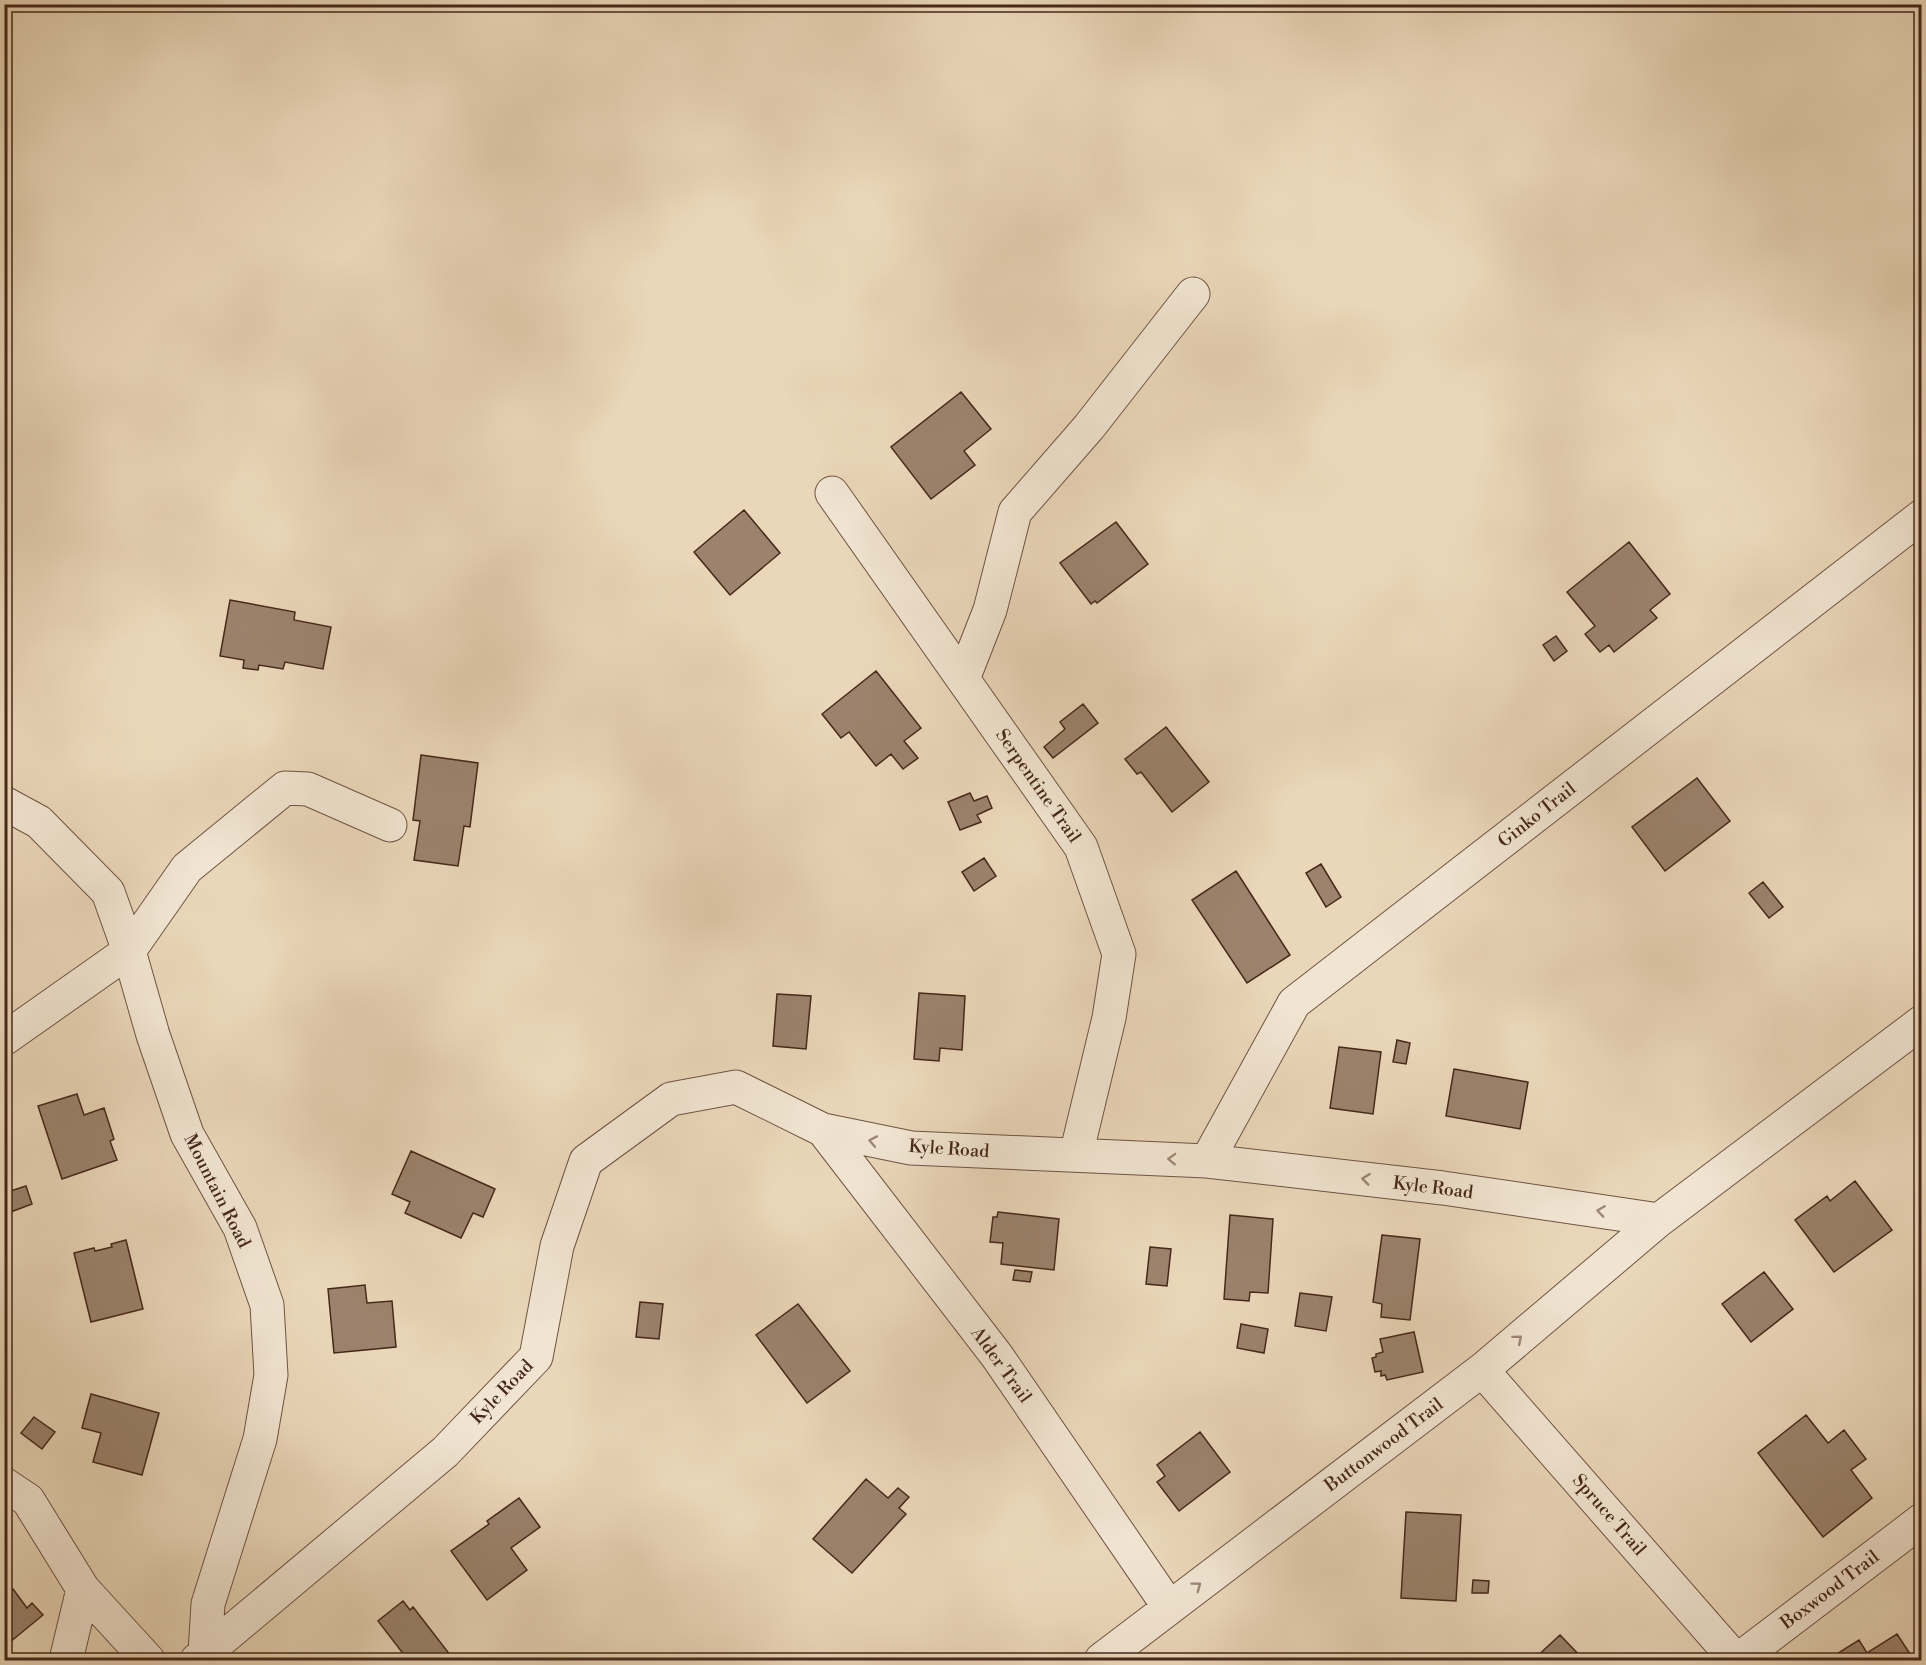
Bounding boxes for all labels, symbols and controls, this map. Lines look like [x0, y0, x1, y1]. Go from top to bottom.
street label: Serpentine Trail [990, 725, 1086, 848]
street label: Ginko Trail [1493, 777, 1581, 853]
street label: Mountain Road [178, 1130, 256, 1253]
one-way arrow [868, 1135, 878, 1148]
street label: Kyle Road [908, 1135, 991, 1163]
one-way arrow [1168, 1153, 1177, 1166]
street label: Kyle Road [1391, 1172, 1475, 1204]
one-way arrow [1361, 1174, 1370, 1186]
one-way arrow [1596, 1206, 1605, 1218]
street label: Alder Trail [965, 1322, 1037, 1408]
one-way arrow [1512, 1335, 1522, 1346]
street label: Kyle Road [466, 1354, 539, 1429]
street label: Buttonwood Trail [1319, 1392, 1448, 1498]
street label: Spruce Trail [1567, 1469, 1651, 1561]
street label: Boxwood Trail [1775, 1545, 1885, 1635]
one-way arrow [1191, 1582, 1202, 1593]

